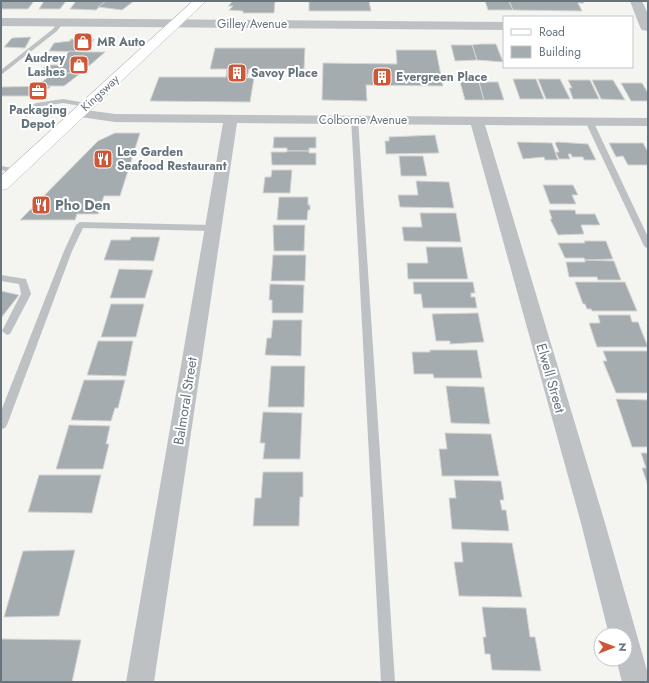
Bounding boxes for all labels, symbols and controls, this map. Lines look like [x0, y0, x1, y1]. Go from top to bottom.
street label: Gilley Avenue [217, 15, 287, 33]
legend [503, 16, 633, 68]
text: Road [539, 23, 565, 41]
shop icon: MR Auto [72, 31, 94, 53]
place label: MR Auto [97, 33, 145, 51]
text: Building [539, 43, 581, 61]
place label: Audrey Lashes [23, 49, 66, 81]
shop icon: Audrey Lashes [68, 54, 90, 76]
building icon: Savoy Place [226, 62, 248, 84]
place label: Savoy Place [251, 64, 318, 82]
building icon: Evergreen Place [371, 66, 393, 88]
place label: Evergreen Place [396, 68, 487, 86]
street label: Kingsway [77, 70, 124, 116]
office icon: Packaging Depot [27, 80, 49, 102]
place label: Packaging Depot [9, 101, 67, 133]
street label: Colborne Avenue [319, 111, 407, 129]
place label: Lee Garden Seafood Restaurant [117, 143, 227, 175]
restaurant icon: Lee Garden Seafood Restaurant [92, 148, 114, 170]
restaurant icon: Pho Den [30, 194, 52, 216]
place label: Pho Den [55, 195, 110, 215]
street label: Elwell Street [532, 341, 571, 416]
street label: Balmoral Street [168, 355, 202, 446]
north arrow [593, 627, 633, 667]
text: N [615, 643, 631, 651]

